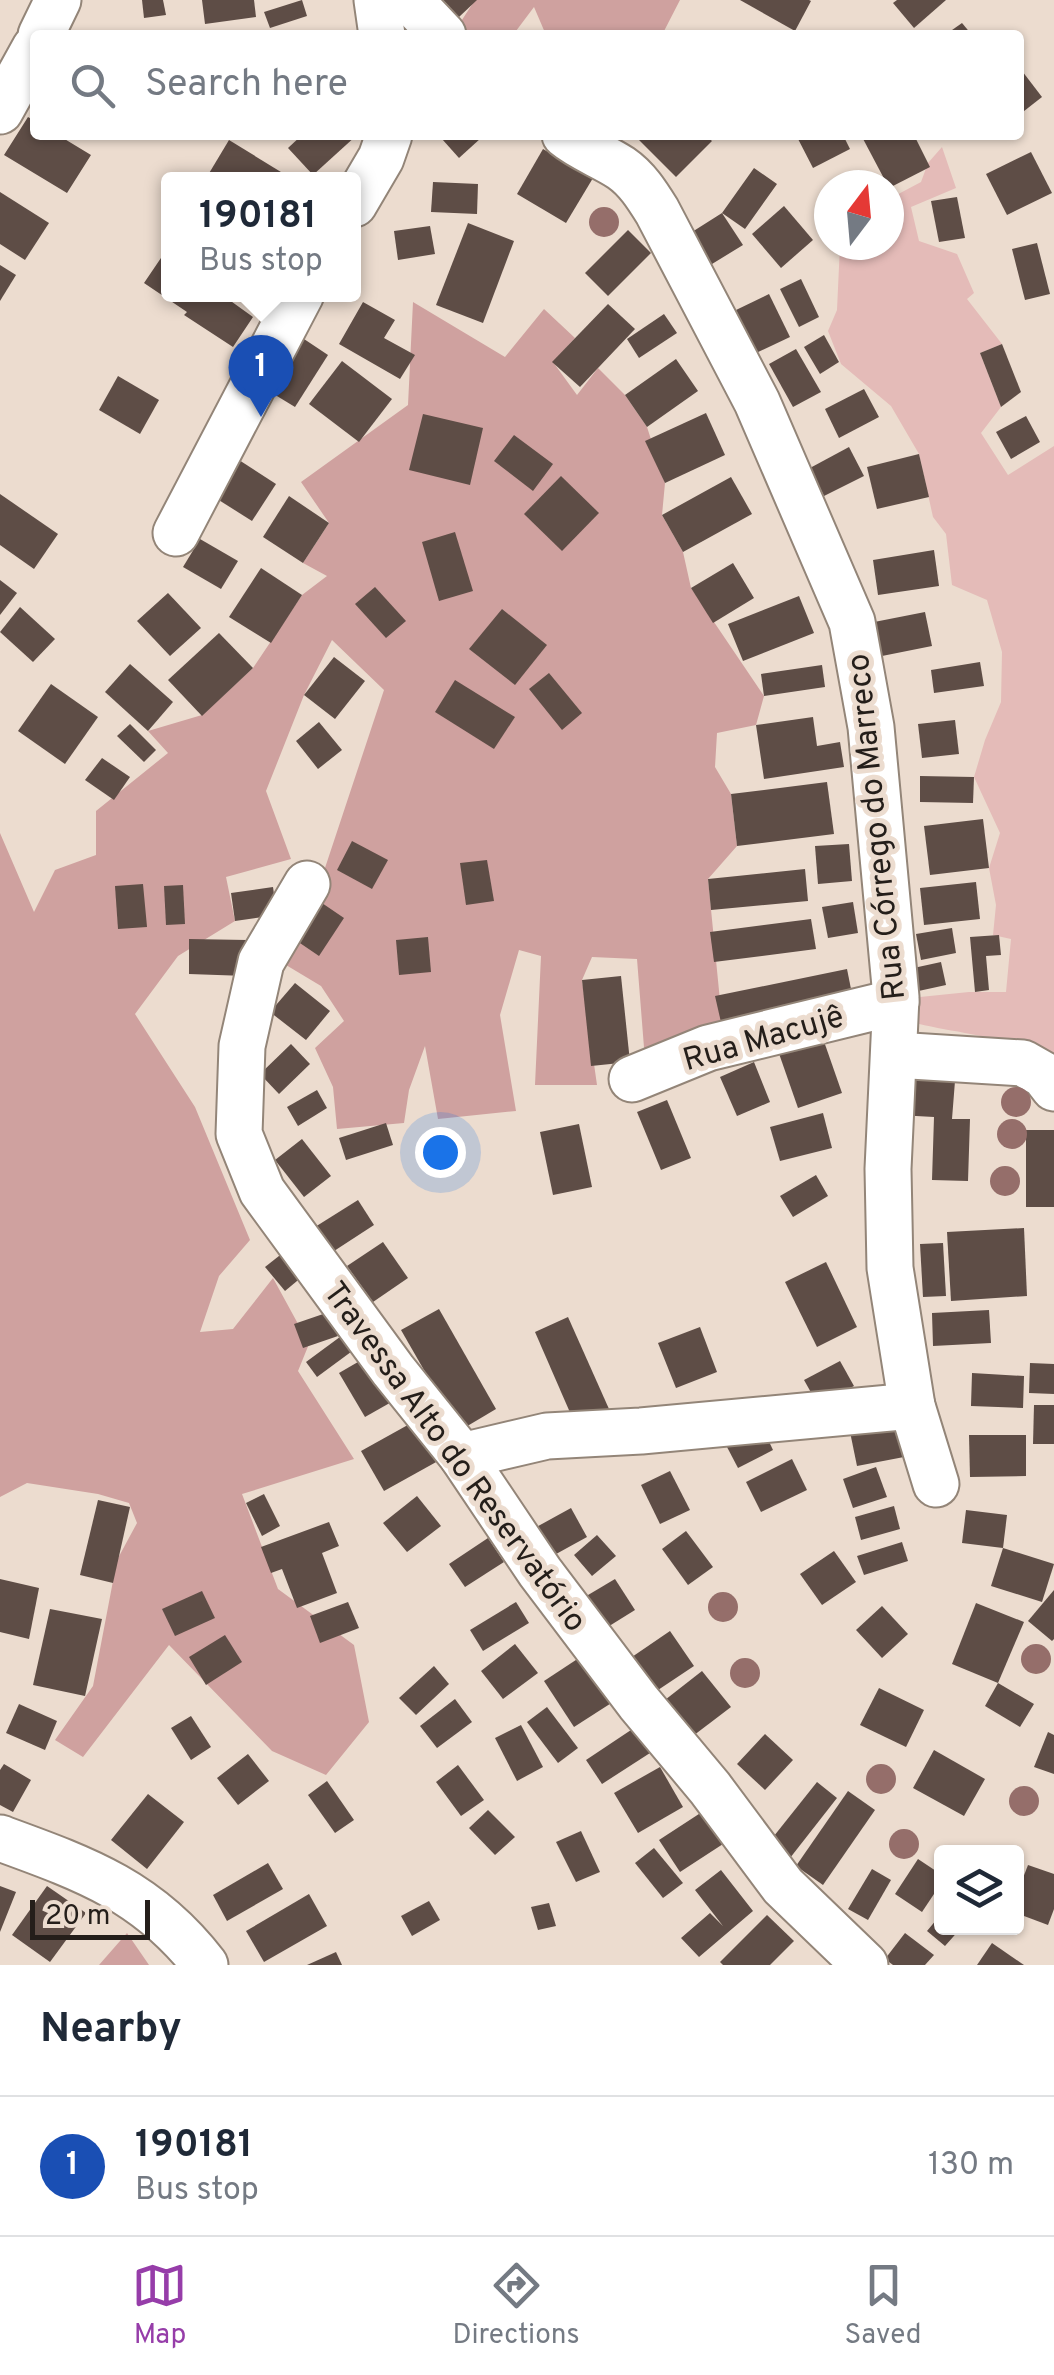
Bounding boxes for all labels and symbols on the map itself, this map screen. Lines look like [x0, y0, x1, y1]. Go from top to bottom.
north arrow [814, 170, 904, 260]
pin: 1 [228, 334, 294, 417]
street label: Rua Córrego do Marreco [840, 651, 916, 1002]
street label: Rua Macujê [679, 998, 849, 1082]
your location [415, 1127, 466, 1178]
street label: Travessa Alto do Reservatório [313, 1275, 594, 1641]
scale bar [30, 1895, 150, 1940]

